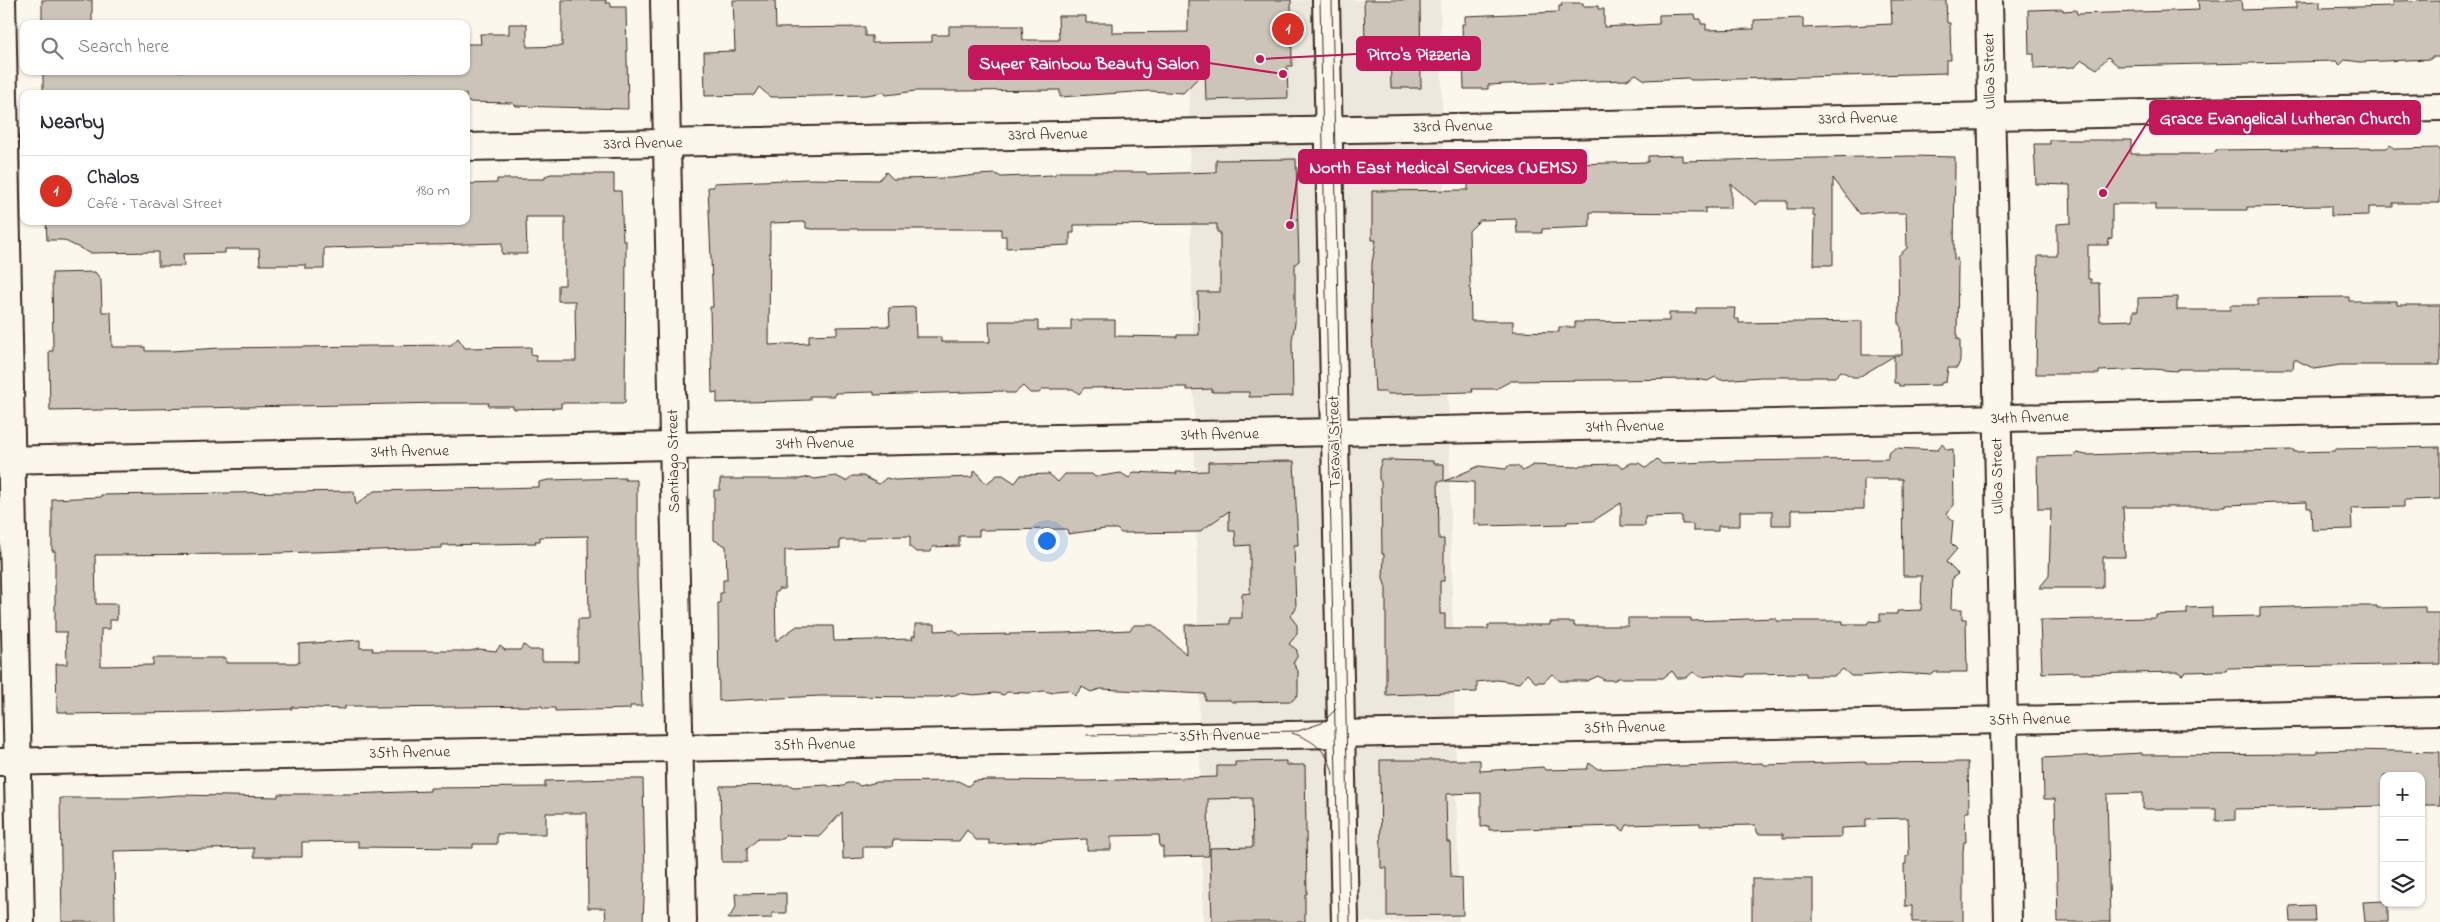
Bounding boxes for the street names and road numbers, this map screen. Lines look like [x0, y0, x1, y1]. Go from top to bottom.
street label: Ulloa Street [1977, 32, 2003, 110]
street label: 33rd Avenue [1818, 106, 1899, 132]
street label: 33rd Avenue [1413, 114, 1494, 140]
street label: 33rd Avenue [1008, 122, 1089, 148]
street label: 33rd Avenue [603, 131, 684, 157]
street label: Taraval Street [1322, 395, 1348, 489]
street label: 34th Avenue [1991, 405, 2070, 431]
street label: Santiago Street [661, 408, 687, 513]
street label: 34th Avenue [1586, 414, 1665, 440]
street label: 34th Avenue [1181, 422, 1260, 448]
street label: 34th Avenue [776, 431, 855, 457]
street label: Ulloa Street [1985, 437, 2011, 515]
street label: 34th Avenue [371, 439, 450, 465]
street label: 35th Avenue [1990, 707, 2071, 733]
street label: 35th Avenue [1585, 715, 1666, 741]
street label: 35th Avenue [1180, 723, 1261, 749]
street label: 35th Avenue [775, 732, 856, 758]
street label: 35th Avenue [370, 740, 451, 766]

